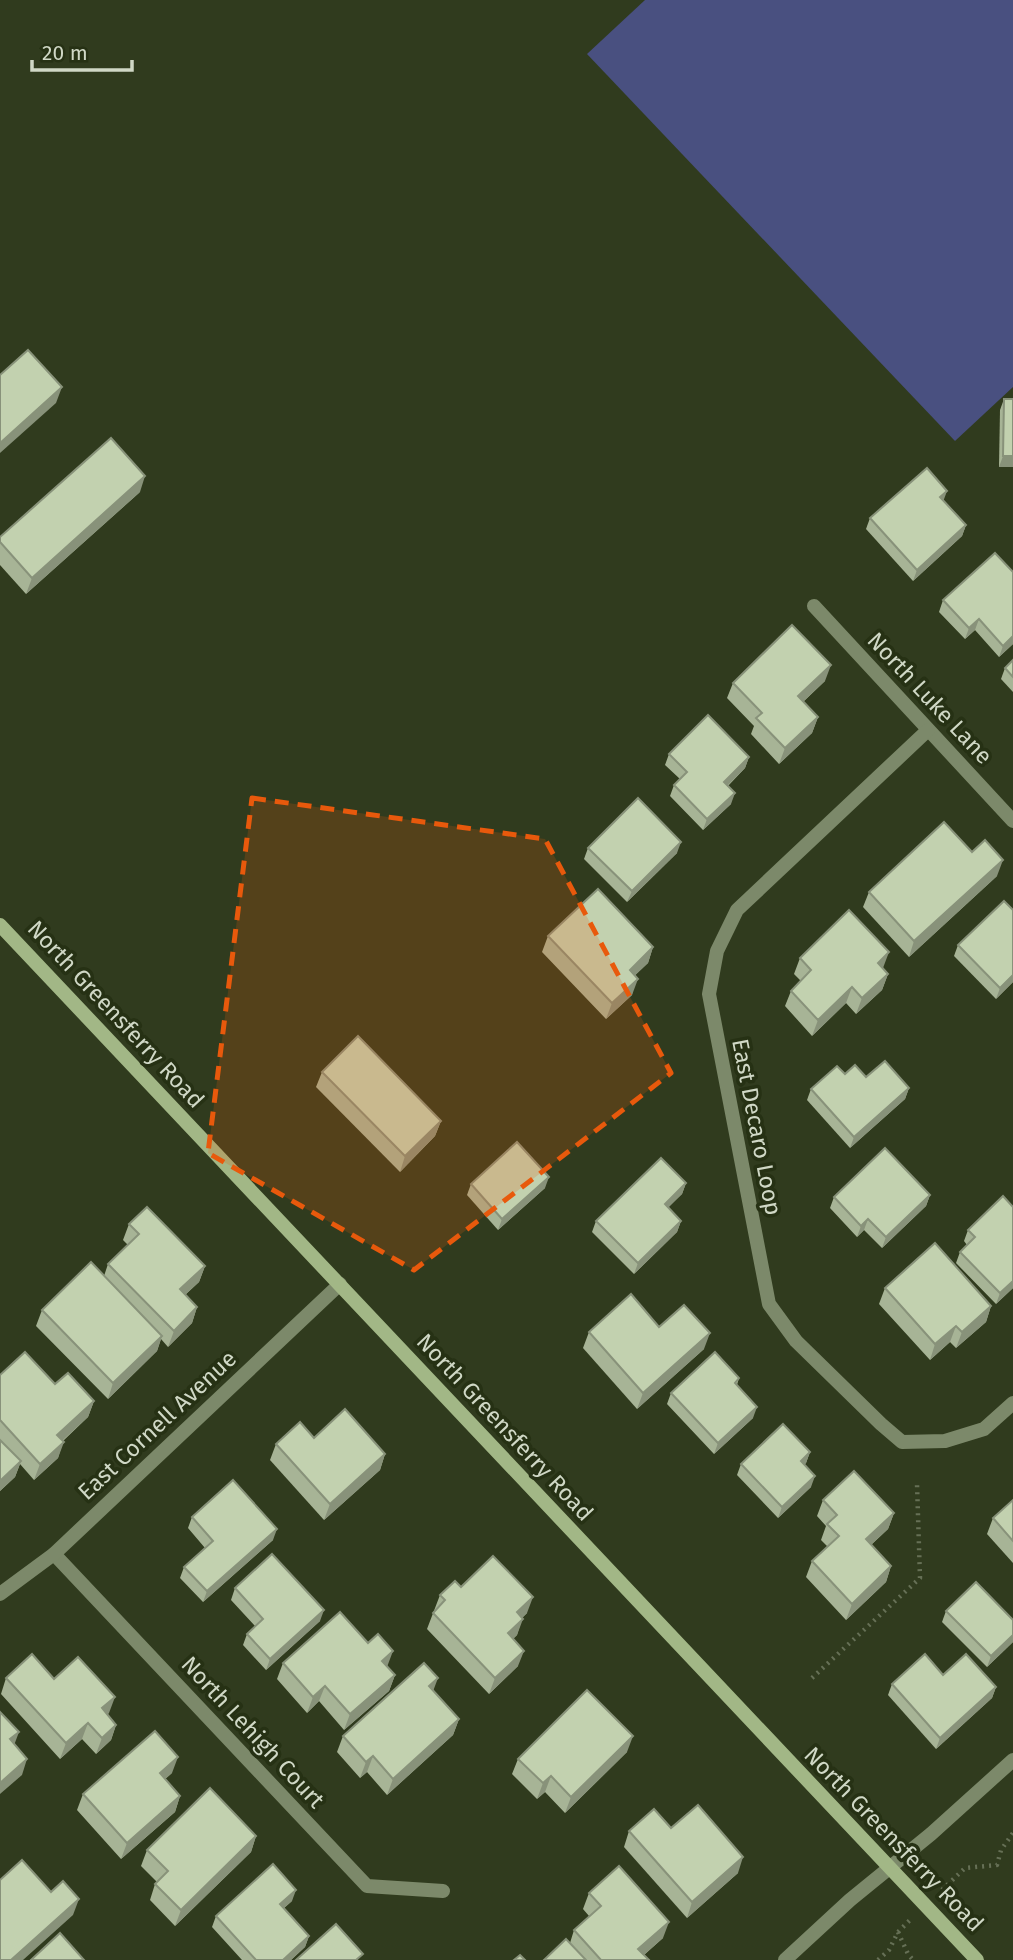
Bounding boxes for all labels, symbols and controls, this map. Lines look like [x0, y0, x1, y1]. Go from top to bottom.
scale bar [32, 28, 131, 72]
text: 20 m [42, 40, 88, 66]
street label: North Luke Lane [862, 626, 998, 770]
street label: North Greensferry Road [22, 914, 210, 1114]
street label: East Decaro Loop [726, 1036, 788, 1218]
street label: North Greensferry Road [411, 1327, 599, 1527]
street label: East Cornell Avenue [72, 1344, 242, 1506]
street label: North Lehigh Court [176, 1650, 331, 1814]
street label: North Greensferry Road [798, 1741, 990, 1937]

